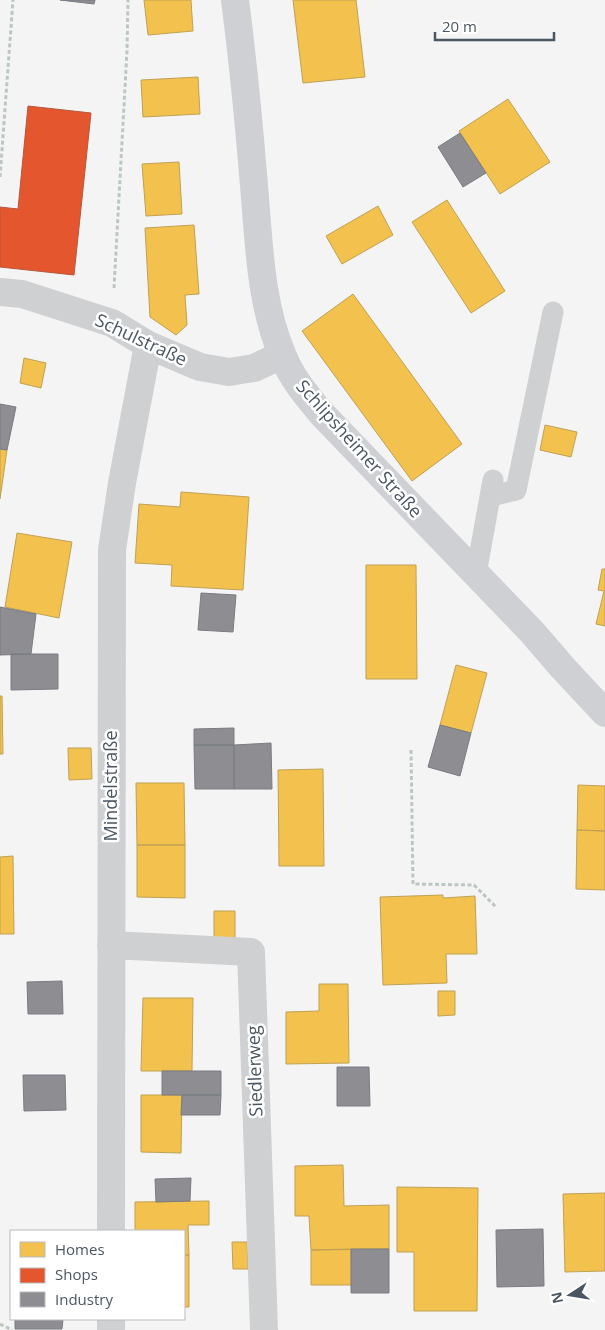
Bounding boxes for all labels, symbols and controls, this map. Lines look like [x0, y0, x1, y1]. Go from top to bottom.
scale bar [435, 10, 554, 42]
text: 20 m [442, 16, 477, 36]
street label: Schulstraße [92, 307, 191, 371]
street label: Schlipsheimer Straße [291, 374, 428, 522]
street label: Mindelstraße [98, 730, 122, 842]
street label: Siedlerweg [240, 1025, 268, 1117]
legend [10, 1230, 185, 1320]
text: Homes [55, 1239, 105, 1259]
text: Shops [55, 1264, 98, 1284]
north arrow [545, 1270, 595, 1320]
text: Industry [55, 1289, 113, 1309]
text: N [546, 1290, 567, 1305]

